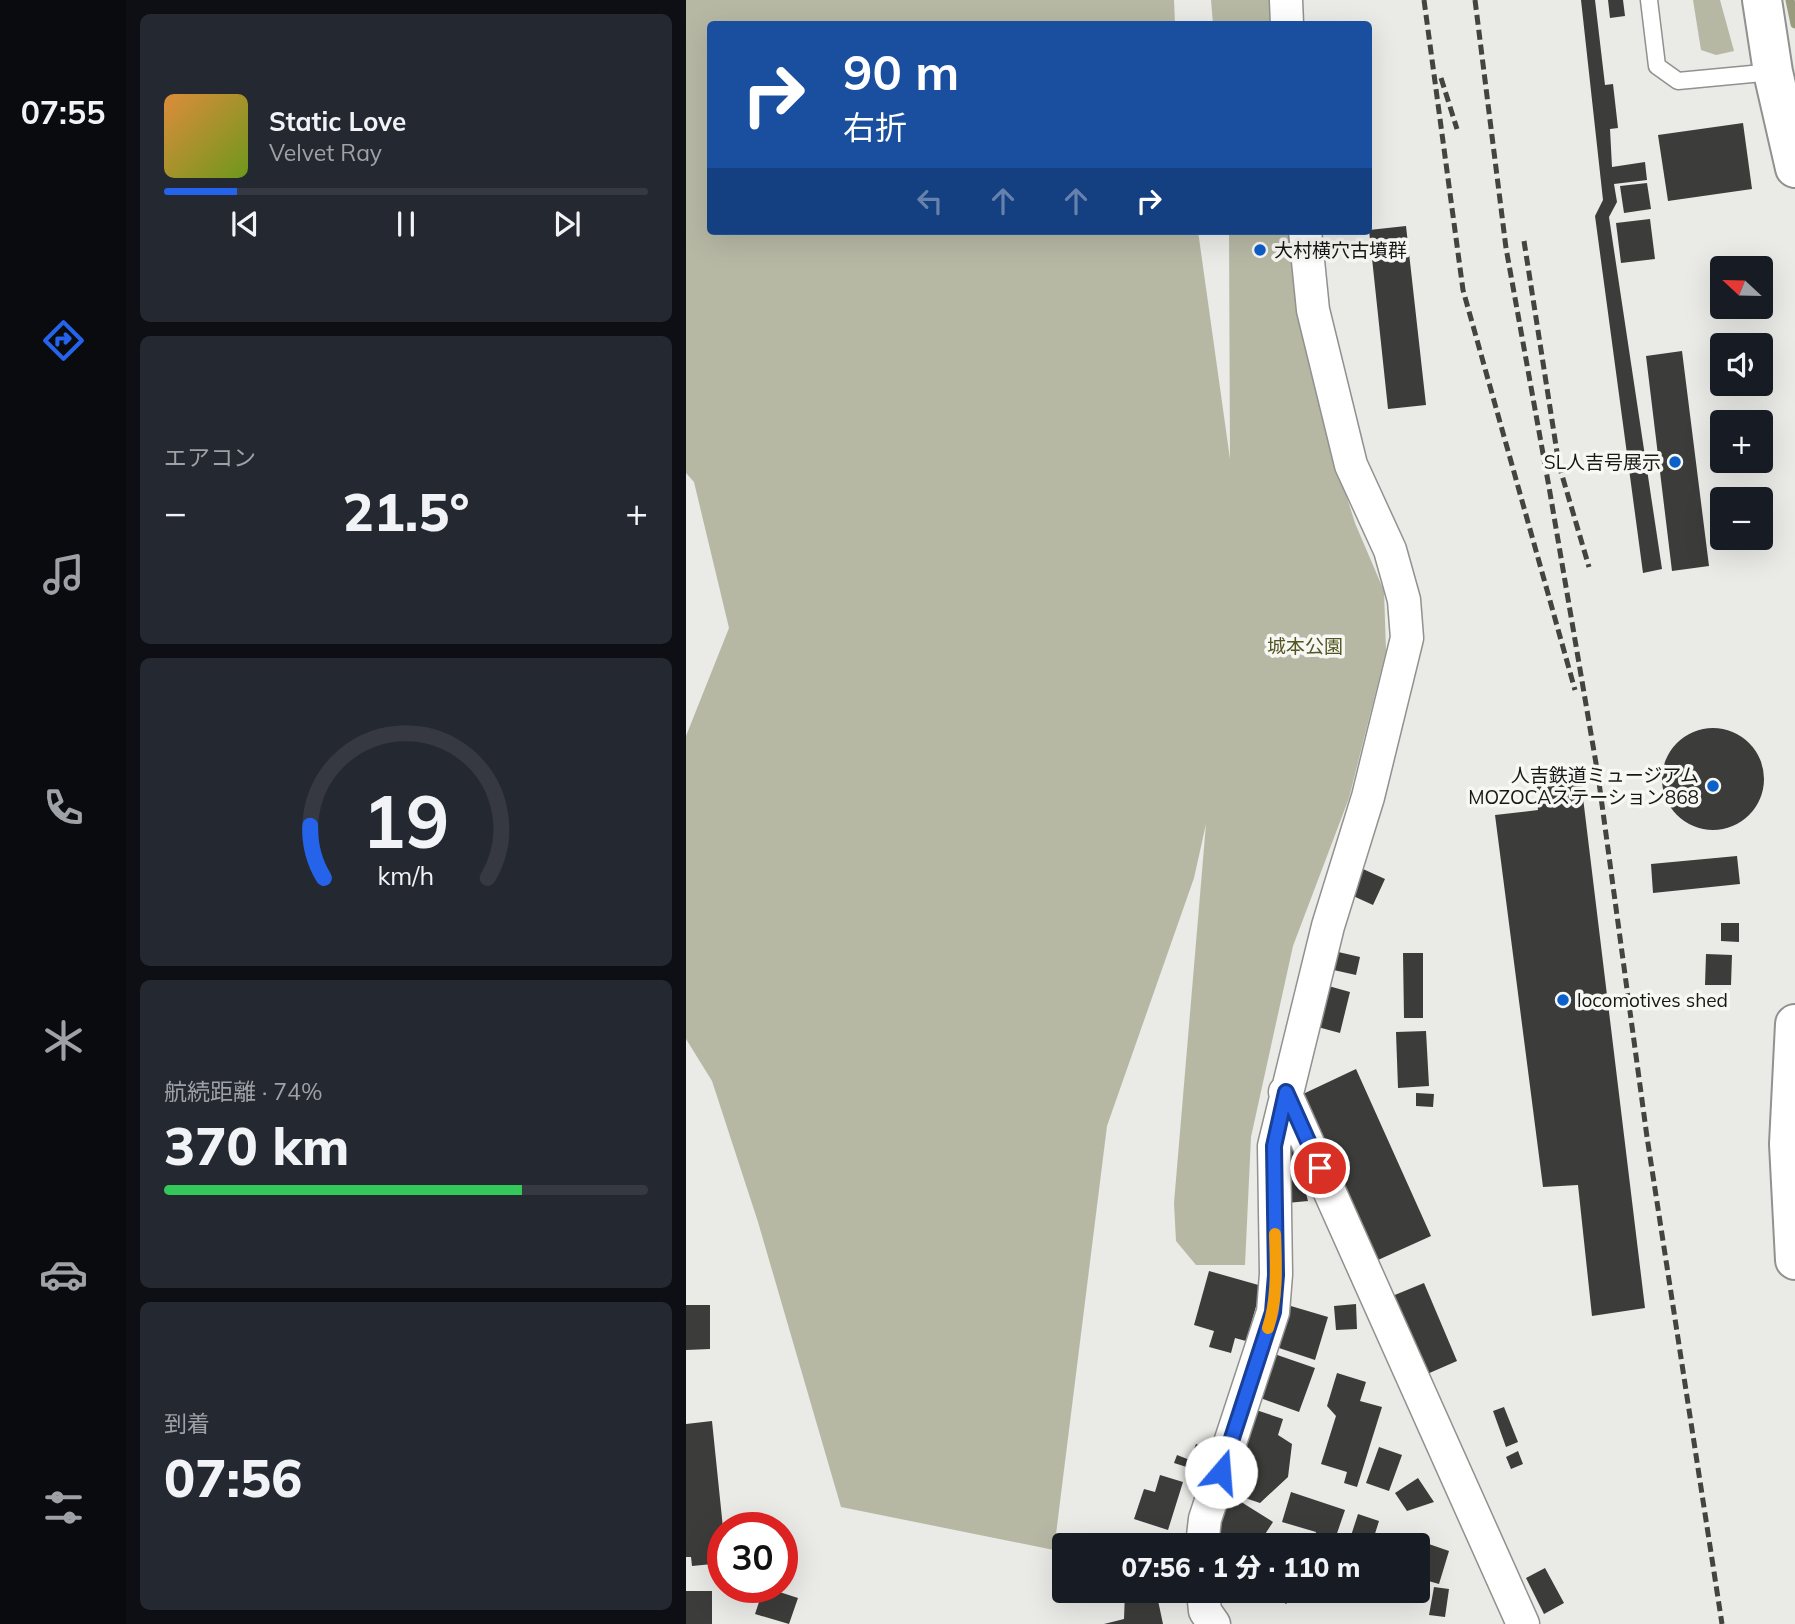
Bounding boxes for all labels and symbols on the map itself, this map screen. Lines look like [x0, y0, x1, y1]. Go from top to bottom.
place label: 大村横穴古墳群 [1274, 238, 1407, 262]
marker: 大村横穴古墳群 [1252, 242, 1268, 258]
north arrow [1710, 256, 1773, 318]
place label: SL人吉号展示 [1544, 450, 1661, 474]
marker: SL人吉号展示 [1667, 454, 1683, 470]
park label: 城本公園 [1267, 634, 1343, 658]
place label: 人吉鉄道ミュージアム MOZOCAステーション868 [1468, 763, 1699, 809]
marker: 人吉鉄道ミュージアム MOZOCAステーション868 [1705, 778, 1721, 794]
place label: locomotives shed [1577, 988, 1728, 1012]
marker: locomotives shed [1555, 992, 1571, 1008]
pin [1290, 1138, 1350, 1198]
position arrow [1184, 1435, 1258, 1509]
speed limit sign: 30 [707, 1512, 798, 1603]

